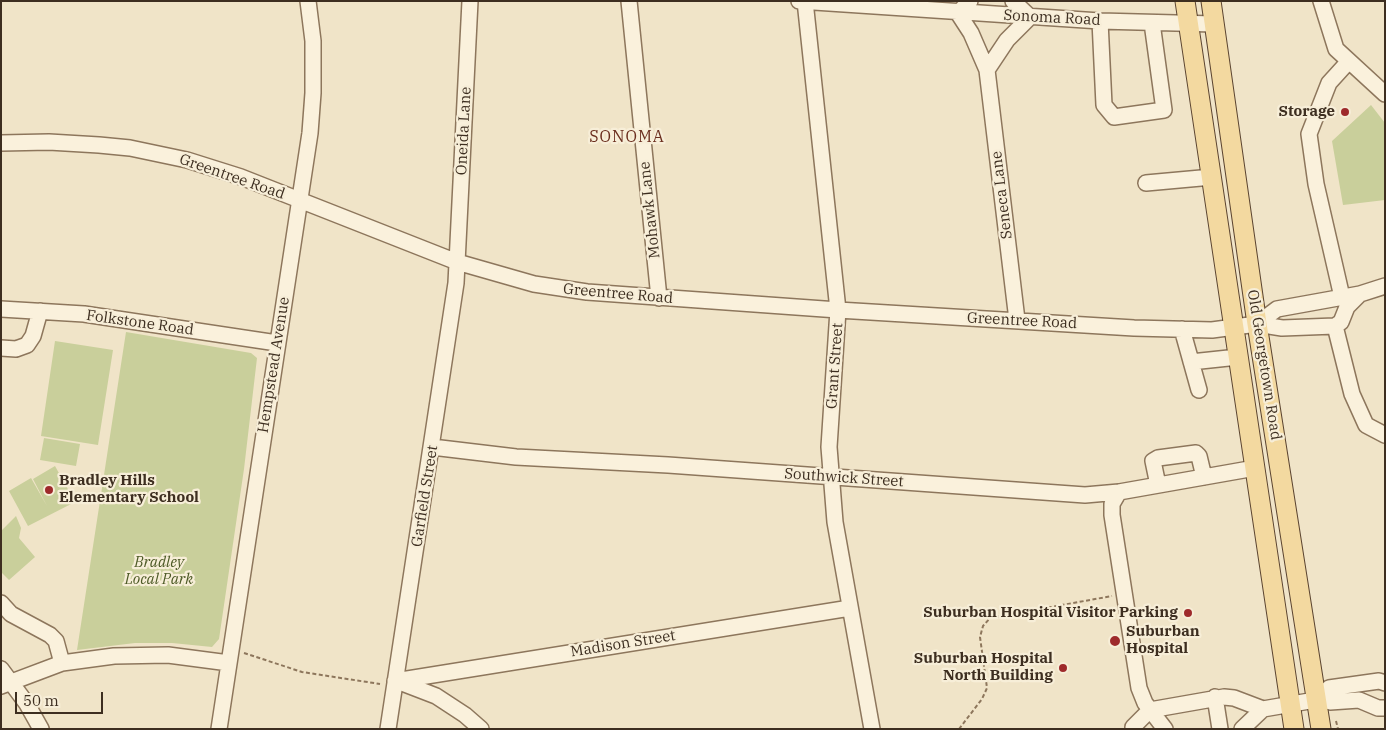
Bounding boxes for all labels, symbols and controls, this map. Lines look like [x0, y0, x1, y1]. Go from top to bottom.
street label: Sonoma Road [1003, 6, 1101, 30]
street label: Oneida Lane [453, 86, 475, 176]
place label: Storage [1278, 103, 1335, 121]
marker: Storage [1339, 106, 1351, 118]
district label: SONOMA [588, 127, 666, 147]
street label: Seneca Lane [988, 150, 1016, 240]
street label: Greentree Road [177, 151, 287, 203]
street label: Mohawk Lane [636, 161, 664, 259]
street label: Greentree Road [562, 280, 674, 308]
street label: Old Georgetown Road [1243, 289, 1285, 441]
street label: Hempstead Avenue [254, 296, 294, 434]
street label: Folkstone Road [85, 307, 195, 339]
street label: Greentree Road [966, 309, 1078, 333]
street label: Grant Street [823, 322, 847, 410]
street label: Garfield Street [408, 444, 442, 548]
street label: Southwick Street [784, 465, 904, 491]
place label: Bradley Hills Elementary School [59, 472, 199, 507]
marker: Bradley Hills Elementary School [43, 484, 55, 496]
park label: Bradley Local Park [125, 554, 193, 589]
place label: Suburban Hospital Visitor Parking [923, 604, 1178, 622]
marker: Suburban Hospital Visitor Parking [1182, 607, 1194, 619]
place label: Suburban Hospital [1126, 623, 1200, 658]
street label: Madison Street [569, 627, 677, 661]
marker: Suburban Hospital [1108, 634, 1122, 648]
place label: Suburban Hospital North Building [914, 650, 1053, 685]
marker: Suburban Hospital North Building [1057, 662, 1069, 674]
scale bar [18, 682, 105, 714]
text: 50 m [23, 691, 59, 710]

